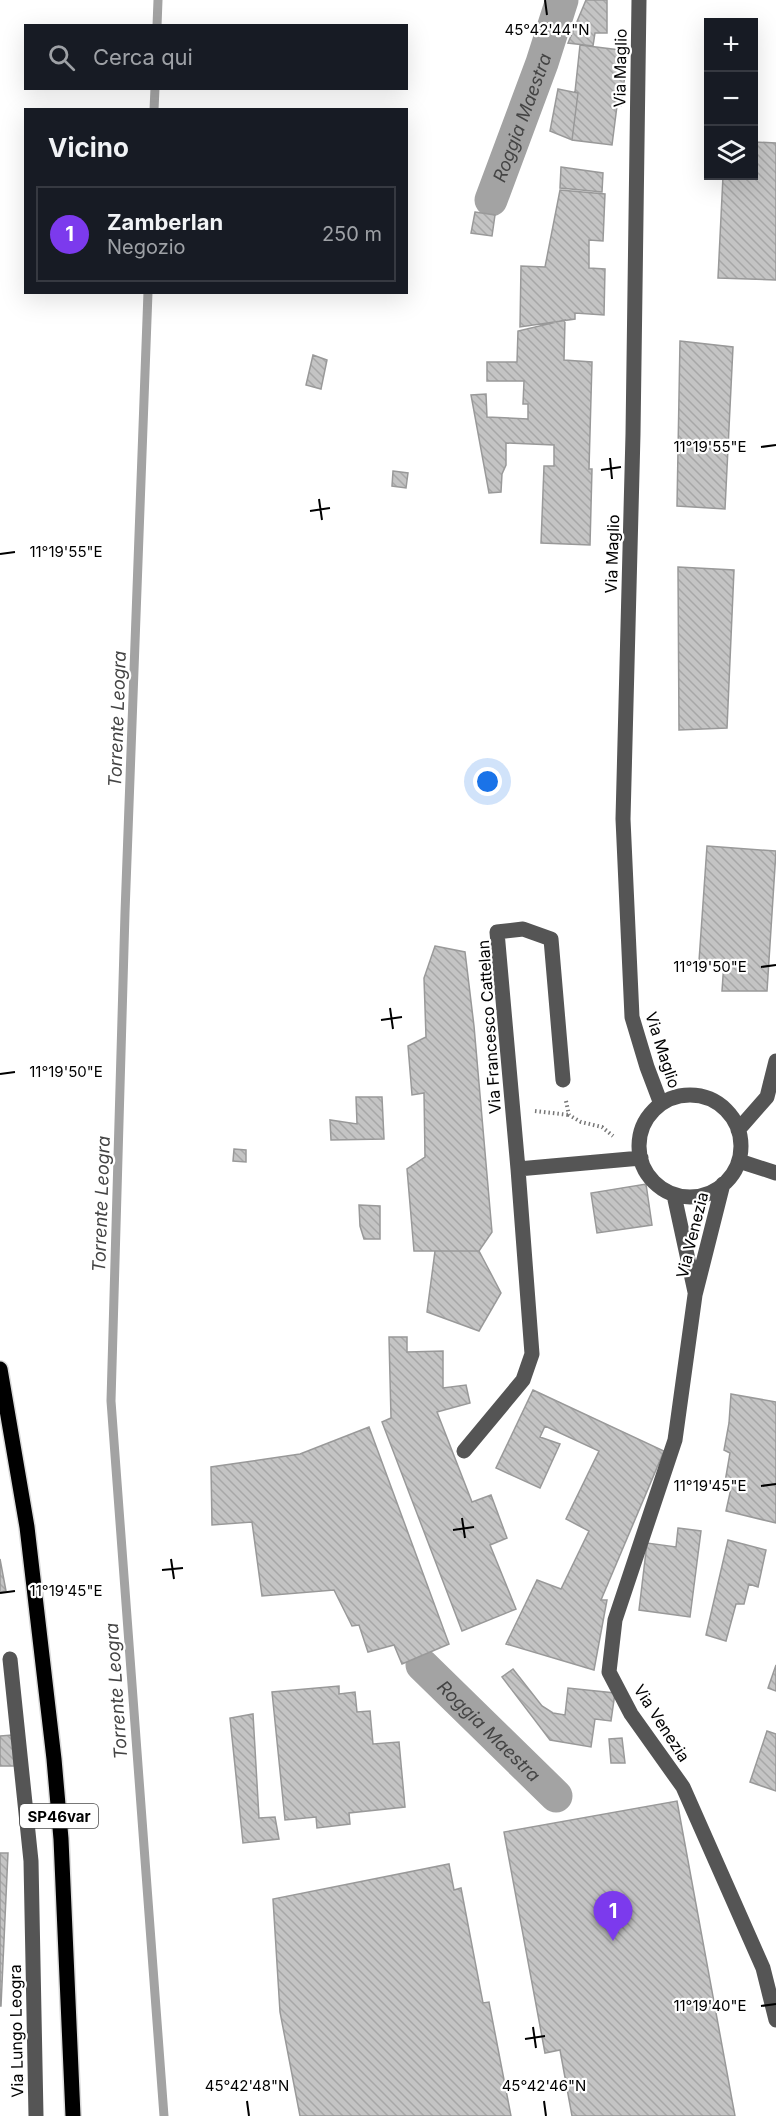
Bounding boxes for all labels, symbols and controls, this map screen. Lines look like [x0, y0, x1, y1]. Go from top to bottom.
map controls [704, 18, 758, 180]
button: + [704, 18, 758, 72]
text: 45°42'44"N [504, 20, 590, 39]
search box [24, 24, 408, 90]
street label: Via Maglio [609, 28, 631, 108]
icon: search [45, 41, 78, 74]
text: Cerca qui [93, 44, 193, 70]
water label: Roggia Maestra [488, 51, 555, 185]
button: − [704, 72, 758, 126]
button: layers [704, 126, 758, 180]
text: Vicino [48, 132, 129, 163]
text: Zamberlan [107, 209, 223, 235]
text: 1 [65, 222, 74, 246]
text: 250 m [322, 222, 382, 246]
text: Negozio [107, 235, 186, 259]
text: 11°19'55"E [673, 437, 747, 456]
street label: Via Maglio [601, 514, 623, 594]
text: 11°19'55"E [29, 542, 103, 561]
water label: Torrente Leogra [104, 650, 130, 788]
your location [473, 767, 502, 796]
street label: Via Francesco Cattelan [473, 939, 505, 1115]
text: 11°19'50"E [673, 957, 747, 976]
street label: Via Maglio [641, 1009, 685, 1091]
text: 11°19'50"E [29, 1062, 103, 1081]
water label: Torrente Leogra [88, 1135, 114, 1273]
street label: Via Venezia [672, 1190, 712, 1280]
text: 11°19'45"E [674, 1476, 746, 1495]
text: 11°19'45"E [30, 1581, 102, 1600]
water label: Torrente Leogra [101, 1622, 131, 1760]
water label: Roggia Maestra [433, 1676, 545, 1786]
street label: Via Venezia [630, 1681, 694, 1765]
road number: SP46var [20, 1804, 98, 1828]
pin: 1 [594, 1892, 632, 1941]
street label: Via Lungo Leogra [5, 1964, 27, 2098]
text: 11°19'40"E [673, 1996, 747, 2015]
text: 45°42'48"N [205, 2076, 289, 2095]
text: 45°42'46"N [502, 2076, 586, 2095]

